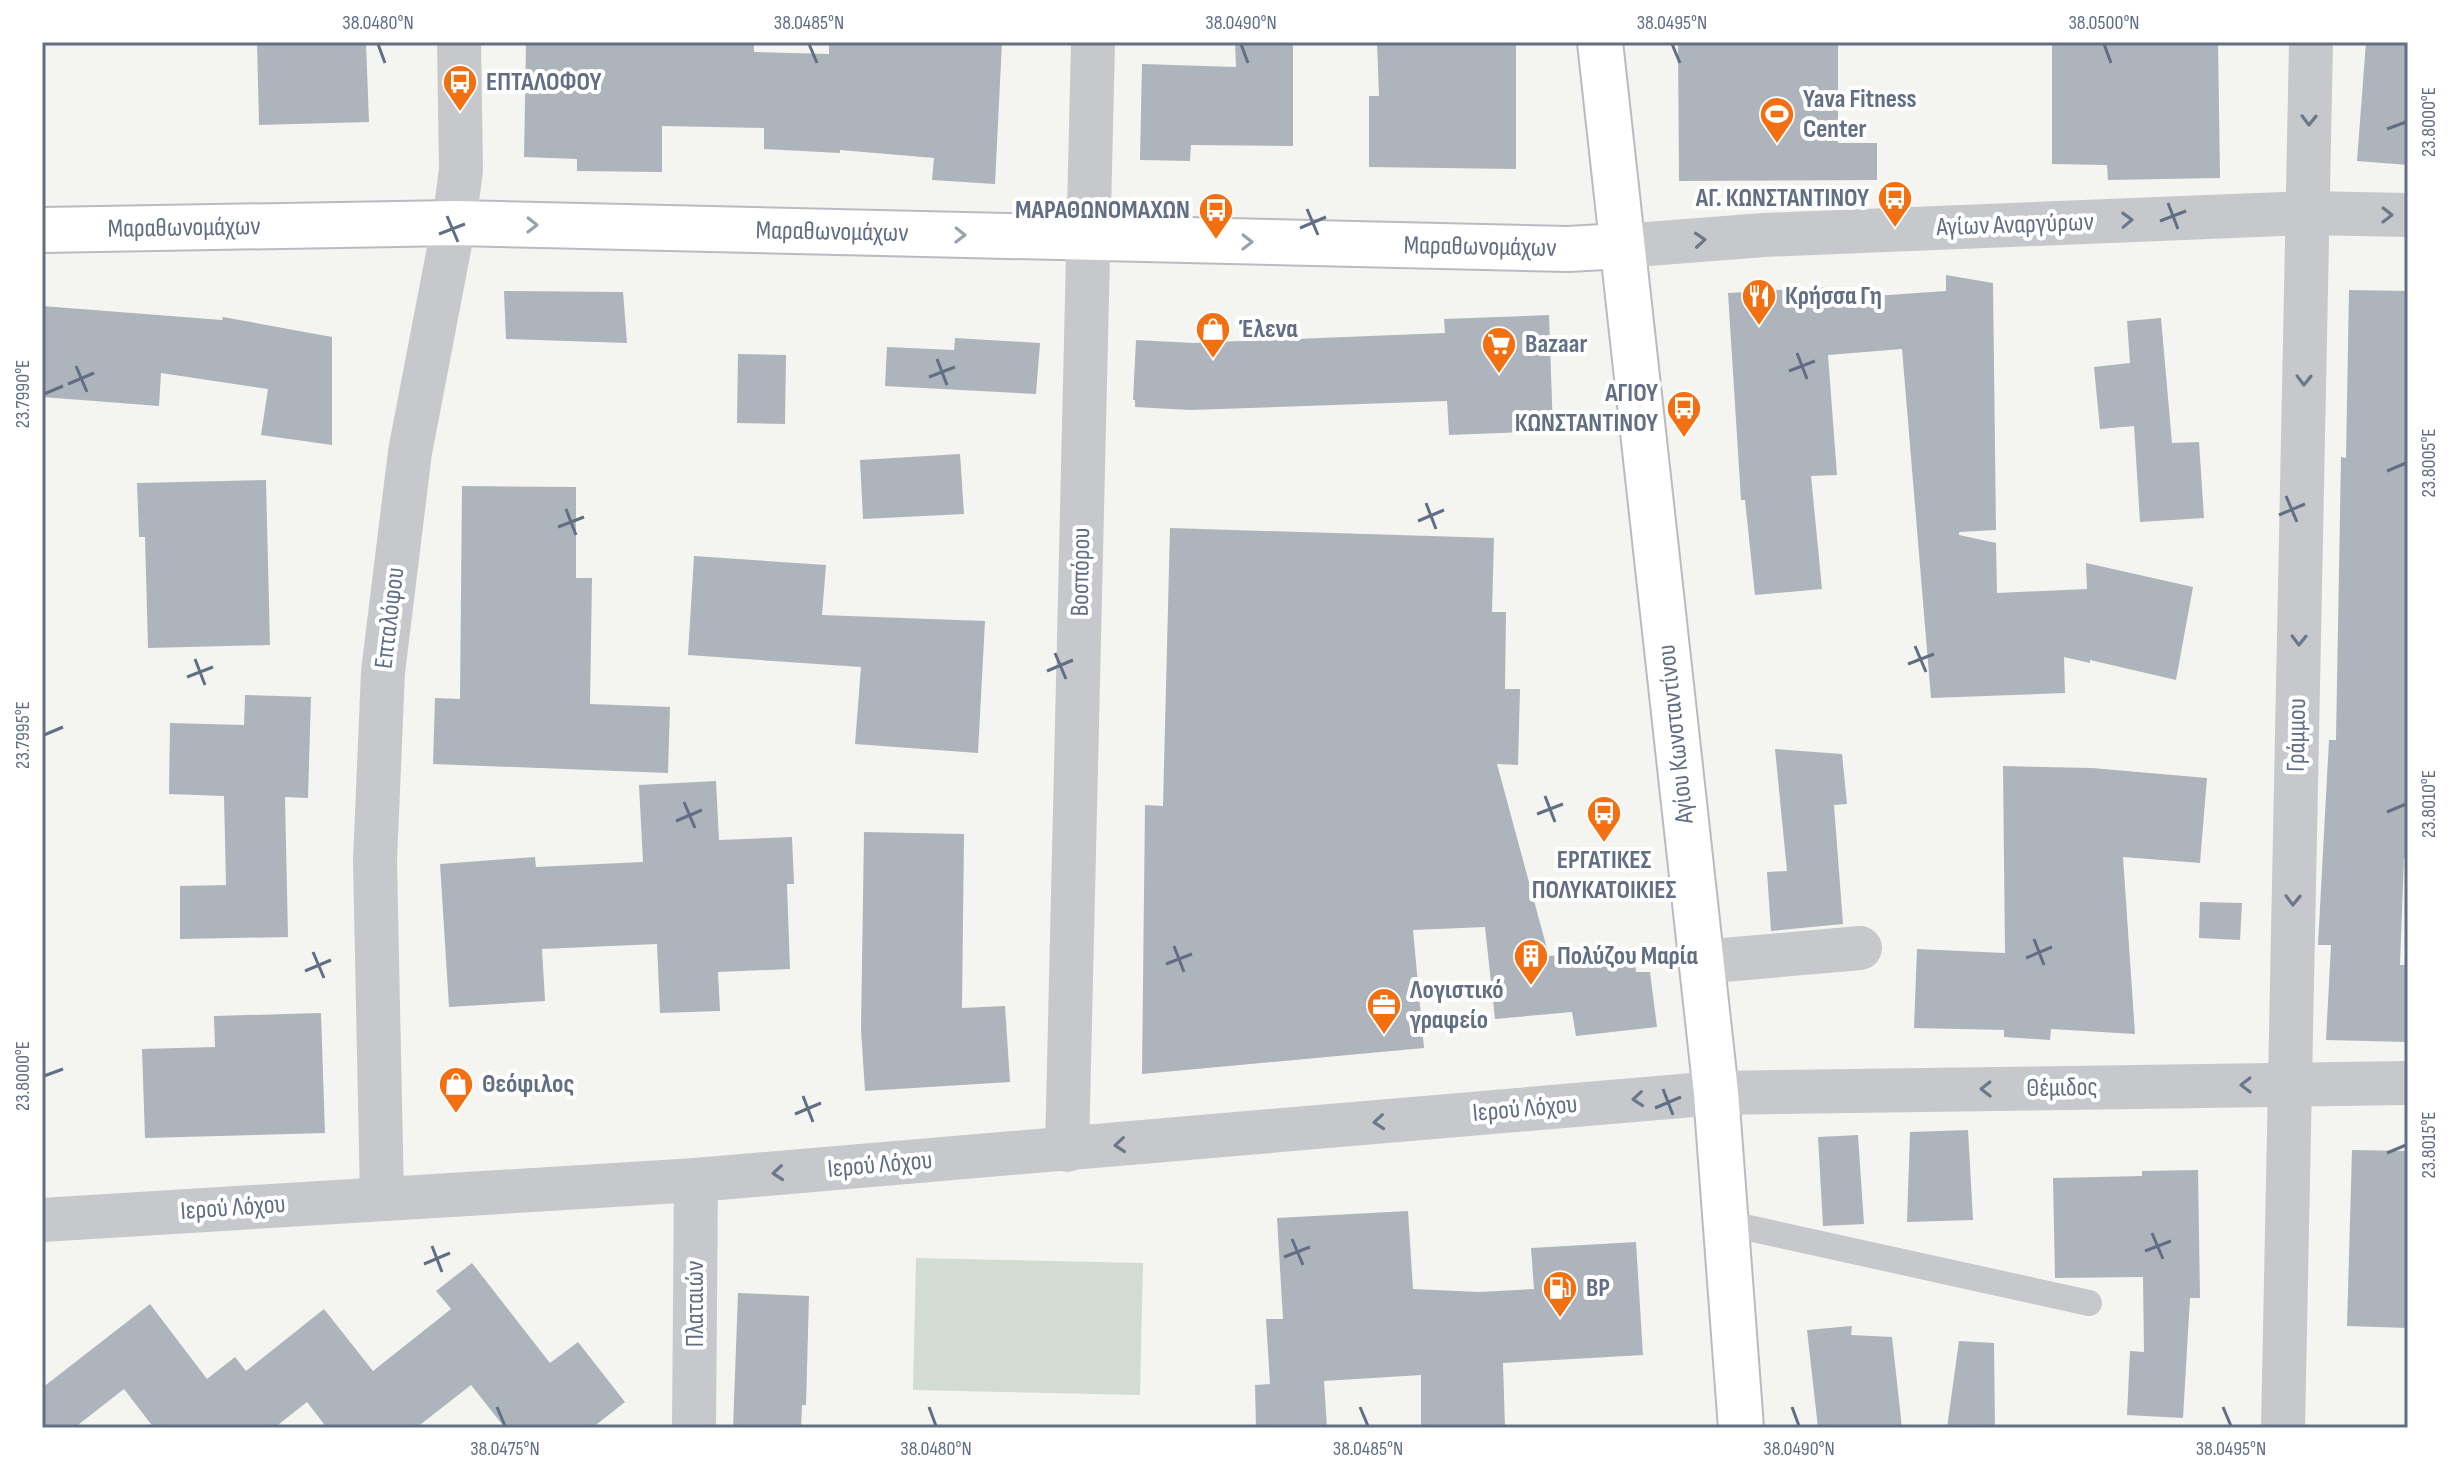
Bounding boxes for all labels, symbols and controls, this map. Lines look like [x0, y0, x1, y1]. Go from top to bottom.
text: 38.0480°N [342, 11, 414, 35]
text: 38.0485°N [774, 11, 844, 35]
text: 38.0490°N [1205, 11, 1277, 35]
text: 38.0495°N [1637, 11, 1707, 35]
text: 38.0500°N [2068, 11, 2140, 35]
bus stop icon: ΕΠΤΑΛΟΦΟΥ [441, 63, 479, 113]
place label: ΕΠΤΑΛΟΦΟΥ [486, 67, 601, 98]
place label: Yava Fitness Center [1803, 84, 1917, 145]
text: 23.8000°E [2417, 87, 2441, 157]
sports icon: Yava Fitness Center [1758, 95, 1796, 145]
one-way arrow [2300, 114, 2318, 127]
bus stop icon: ΑΓ. ΚΩΝΣΤΑΝΤΙΝΟΥ [1876, 179, 1914, 229]
place label: ΑΓ. ΚΩΝΣΤΑΝΤΙΝΟΥ [1695, 183, 1869, 214]
bus stop icon: ΜΑΡΑΘΩΝΟΜΑΧΩΝ [1197, 191, 1235, 241]
place label: ΜΑΡΑΘΩΝΟΜΑΧΩΝ [1015, 195, 1190, 226]
one-way arrow [2381, 206, 2394, 224]
street label: Αγίων Αναργύρων [1935, 207, 2094, 243]
street label: Μαραθωνομάχων [107, 211, 261, 245]
one-way arrow [2121, 212, 2134, 229]
street label: Μαραθωνομάχων [755, 215, 909, 249]
one-way arrow [526, 217, 539, 234]
one-way arrow [954, 226, 967, 244]
street label: Μαραθωνομάχων [1403, 230, 1557, 264]
one-way arrow [1694, 232, 1707, 249]
one-way arrow [1241, 233, 1254, 250]
restaurant icon: Κρήσσα Γη [1740, 277, 1778, 327]
place label: Κρήσσα Γη [1785, 281, 1882, 312]
shop icon: Έλενα [1194, 310, 1232, 360]
place label: Έλενα [1238, 314, 1298, 345]
supermarket icon: Bazaar [1480, 325, 1518, 375]
place label: Bazaar [1525, 329, 1587, 360]
text: 23.7990°E [11, 360, 35, 428]
one-way arrow [2295, 374, 2313, 387]
place label: ΑΓΙΟΥ ΚΩΝΣΤΑΝΤΙΝΟΥ [1515, 378, 1658, 439]
bus stop icon: ΑΓΙΟΥ ΚΩΝΣΤΑΝΤΙΝΟΥ [1665, 389, 1703, 439]
text: 23.8005°E [2417, 428, 2441, 498]
street label: Βοσπόρου [1065, 527, 1097, 617]
street label: Επταλόφου [368, 566, 412, 670]
one-way arrow [2290, 634, 2307, 647]
street label: Αγίου Κωνσταντίνου [1651, 643, 1701, 826]
street label: Γράμμου [2281, 698, 2313, 772]
text: 23.7995°E [11, 701, 35, 769]
text: 23.8010°E [2417, 770, 2441, 838]
bus stop icon: ΕΡΓΑΤΙΚΕΣ ΠΟΛΥΚΑΤΟΙΚΙΕΣ [1585, 794, 1623, 844]
place label: ΕΡΓΑΤΙΚΕΣ ΠΟΛΥΚΑΤΟΙΚΙΕΣ [1532, 845, 1677, 906]
one-way arrow [2284, 894, 2302, 907]
building icon: Πολύζου Μαρία [1512, 937, 1550, 987]
place label: Πολύζου Μαρία [1557, 941, 1699, 972]
place label: Λογιστικό γραφείο [1409, 975, 1504, 1036]
office icon: Λογιστικό γραφείο [1365, 986, 1403, 1036]
text: 23.8000°E [11, 1041, 35, 1111]
shop icon: Θεόφιλος [437, 1065, 475, 1115]
place label: Θεόφιλος [482, 1069, 574, 1100]
street label: Θέμιδος [2026, 1072, 2098, 1104]
one-way arrow [2239, 1077, 2252, 1094]
one-way arrow [1979, 1080, 1992, 1098]
street label: Ιερού Λόχου [1471, 1089, 1579, 1129]
one-way arrow [1631, 1091, 1644, 1108]
text: 23.8015°E [2417, 1111, 2441, 1179]
one-way arrow [1372, 1114, 1385, 1131]
one-way arrow [1113, 1137, 1126, 1154]
street label: Ιερού Λόχου [826, 1145, 934, 1185]
one-way arrow [771, 1164, 784, 1181]
street label: Ιερού Λόχου [179, 1189, 287, 1227]
street label: Πλαταιών [680, 1261, 711, 1347]
fuel station icon: BP [1541, 1269, 1579, 1319]
place label: BP [1586, 1273, 1610, 1304]
text: 38.0475°N [470, 1437, 540, 1461]
text: 38.0480°N [900, 1437, 972, 1461]
text: 38.0485°N [1333, 1437, 1403, 1461]
text: 38.0490°N [1763, 1437, 1835, 1461]
text: 38.0495°N [2196, 1437, 2266, 1461]

